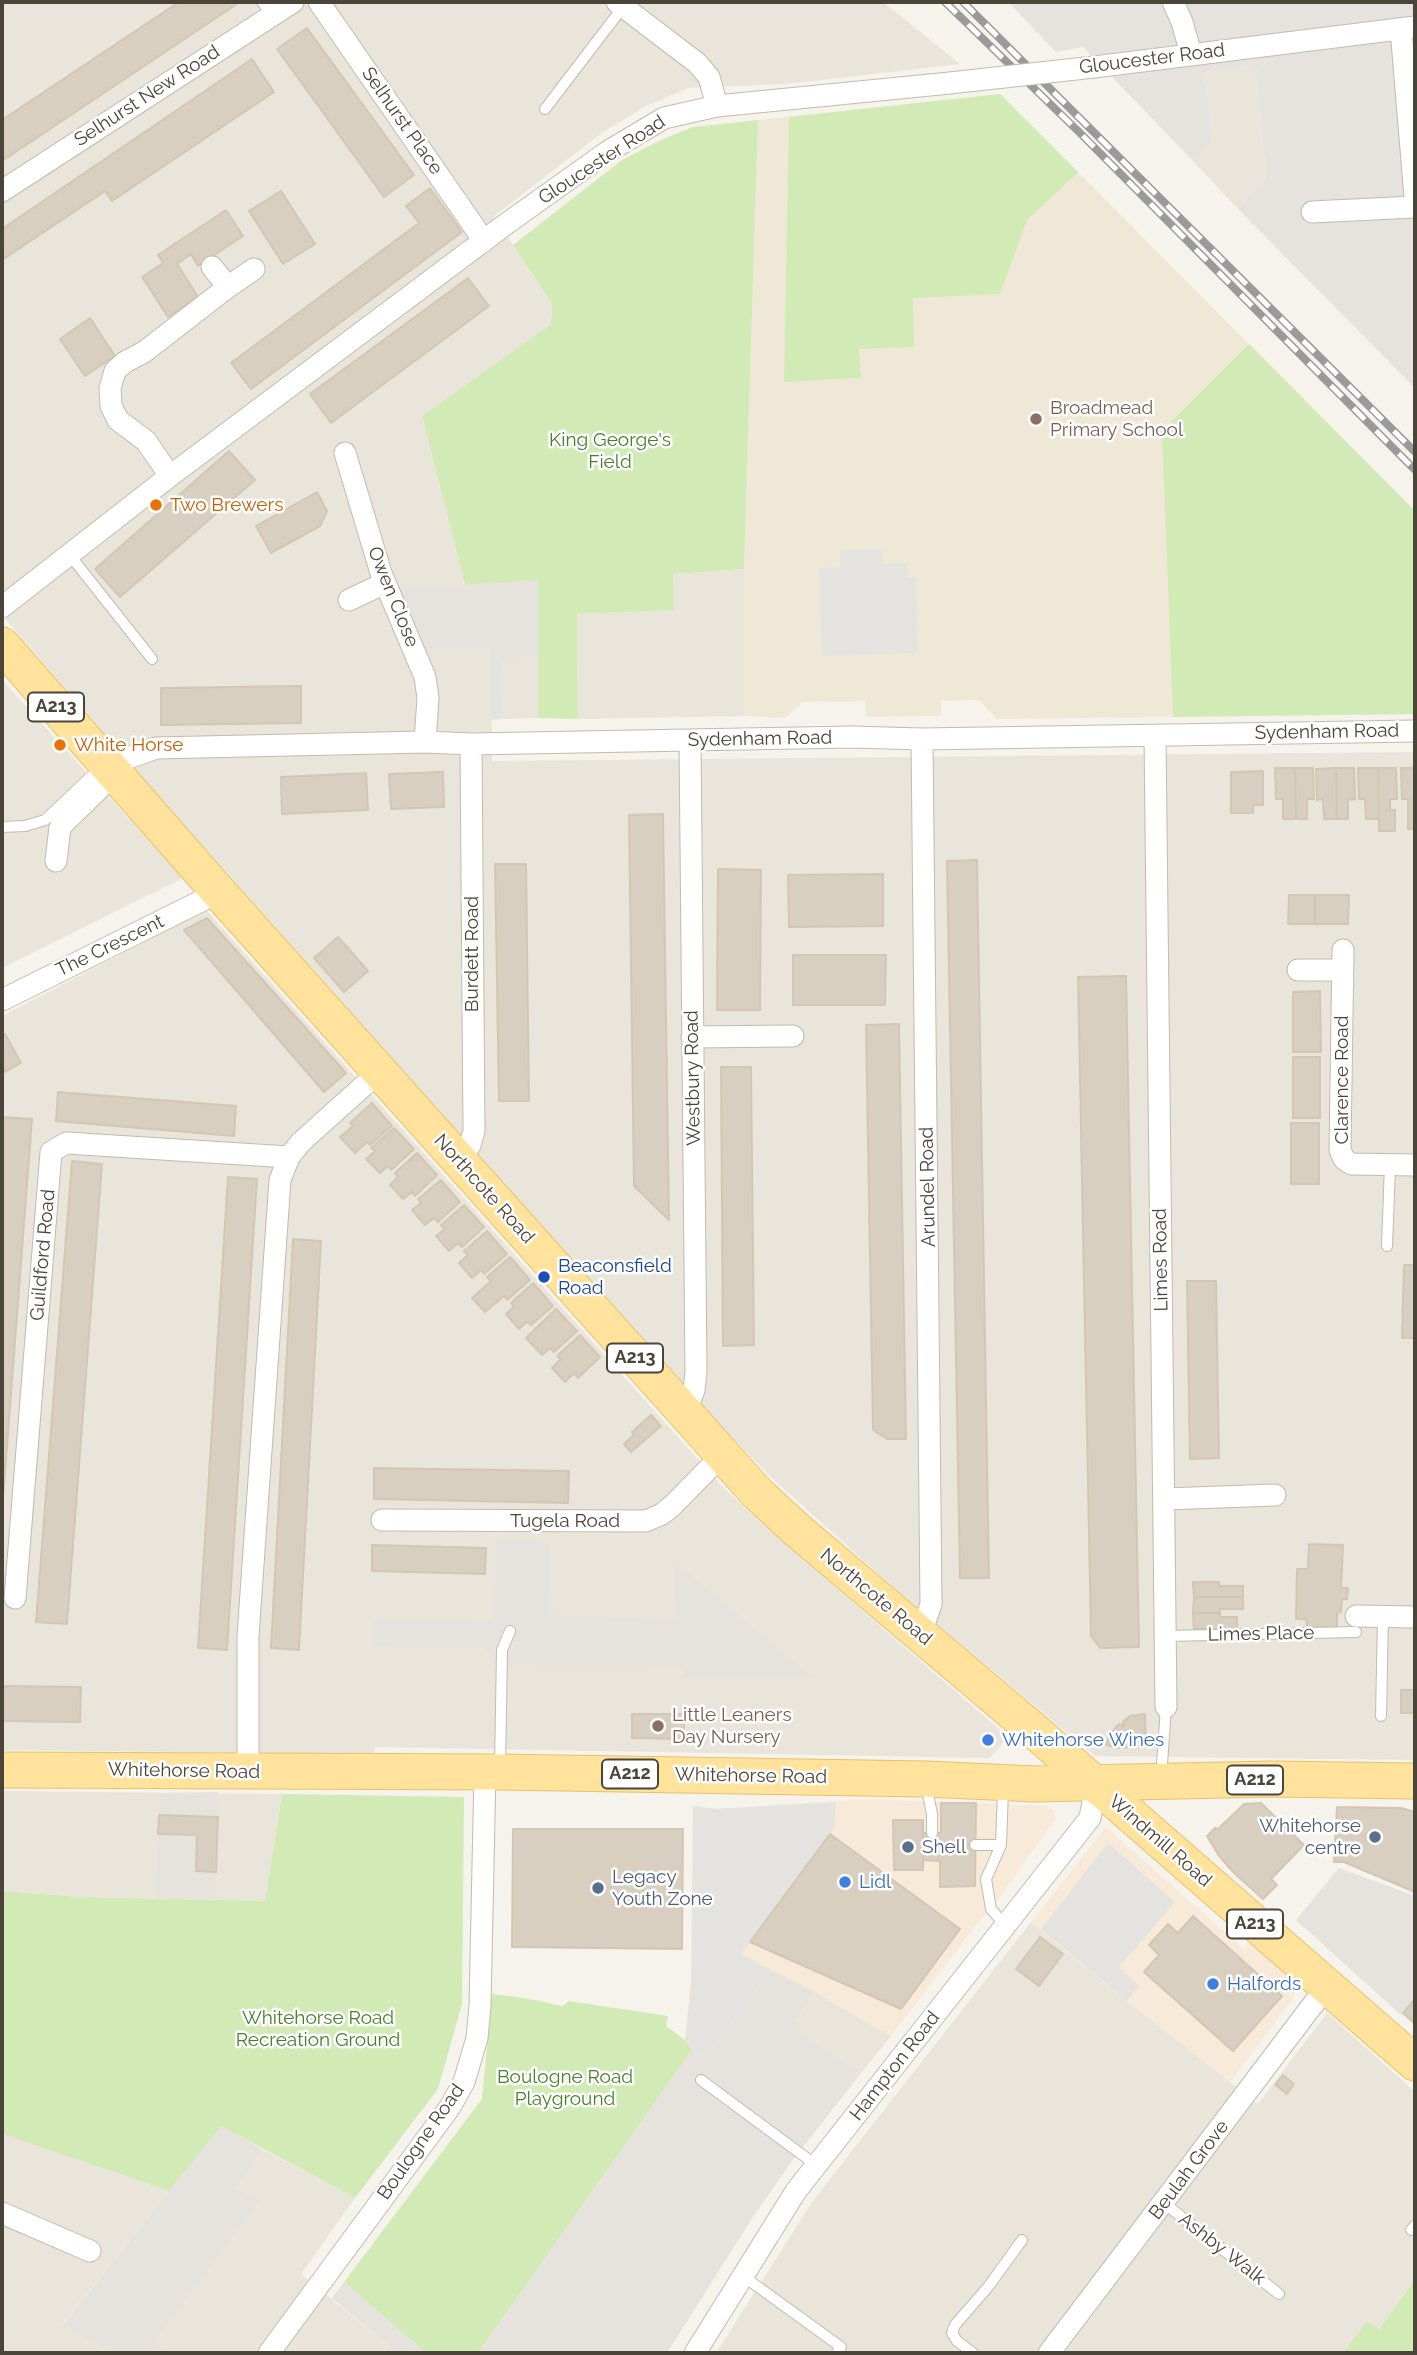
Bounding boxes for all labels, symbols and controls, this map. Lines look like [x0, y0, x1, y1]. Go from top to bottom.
street label: Gloucester Road [1078, 39, 1226, 79]
street label: Selhurst New Road [70, 41, 224, 151]
street label: Selhurst Place [356, 63, 448, 179]
street label: Gloucester Road [534, 111, 670, 209]
place label: Broadmead Primary School [1050, 397, 1183, 441]
marker: Broadmead Primary School [1028, 411, 1044, 427]
park label: King George's Field [549, 429, 671, 473]
place label: Two Brewers [170, 494, 283, 516]
marker: Two Brewers [148, 497, 164, 513]
street label: Owen Close [363, 543, 423, 651]
road number: A213 [28, 692, 84, 722]
street label: Sydenham Road [1255, 719, 1399, 745]
street label: Sydenham Road [688, 726, 832, 752]
place label: White Horse [74, 734, 183, 756]
marker: White Horse [52, 737, 68, 753]
street label: Burdett Road [461, 896, 483, 1012]
street label: The Crescent [52, 910, 168, 982]
street label: Westbury Road [680, 1010, 706, 1146]
street label: Clarence Road [1331, 1015, 1353, 1145]
street label: Arundel Road [916, 1127, 940, 1247]
street label: Northcote Road [429, 1130, 539, 1248]
street label: Guildford Road [26, 1188, 60, 1322]
street label: Limes Road [1149, 1208, 1173, 1312]
place label: Beaconsfield Road [558, 1255, 672, 1299]
marker: Beaconsfield Road [536, 1269, 552, 1285]
road number: A213 [607, 1344, 663, 1372]
street label: Tugela Road [510, 1510, 620, 1532]
street label: Northcote Road [815, 1544, 937, 1650]
street label: Limes Place [1207, 1622, 1315, 1646]
place label: Little Leaners Day Nursery [672, 1704, 792, 1748]
marker: Little Leaners Day Nursery [650, 1718, 666, 1734]
place label: Whitehorse Wines [1002, 1729, 1164, 1751]
marker: Whitehorse Wines [980, 1732, 996, 1748]
street label: Whitehorse Road [108, 1758, 260, 1784]
road number: A212 [602, 1759, 658, 1788]
street label: Whitehorse Road [675, 1763, 827, 1789]
road number: A212 [1227, 1765, 1283, 1794]
street label: Windmill Road [1104, 1790, 1216, 1892]
place label: Whitehorse centre [1259, 1815, 1361, 1859]
marker: Whitehorse centre [1367, 1829, 1383, 1845]
place label: Shell [922, 1836, 966, 1858]
marker: Shell [900, 1839, 916, 1855]
place label: Legacy Youth Zone [612, 1866, 713, 1910]
place label: Lidl [859, 1871, 891, 1893]
marker: Lidl [837, 1874, 853, 1890]
marker: Legacy Youth Zone [590, 1880, 606, 1896]
road number: A213 [1227, 1910, 1283, 1938]
place label: Halfords [1227, 1973, 1301, 1995]
marker: Halfords [1205, 1976, 1221, 1992]
park label: Whitehorse Road Recreation Ground [236, 2007, 400, 2051]
street label: Hampton Road [845, 2007, 945, 2125]
park label: Boulogne Road Playground [497, 2066, 633, 2110]
street label: Boulogne Road [373, 2080, 469, 2204]
street label: Beulah Grove [1144, 2116, 1234, 2224]
street label: Ashby Walk [1174, 2208, 1270, 2290]

